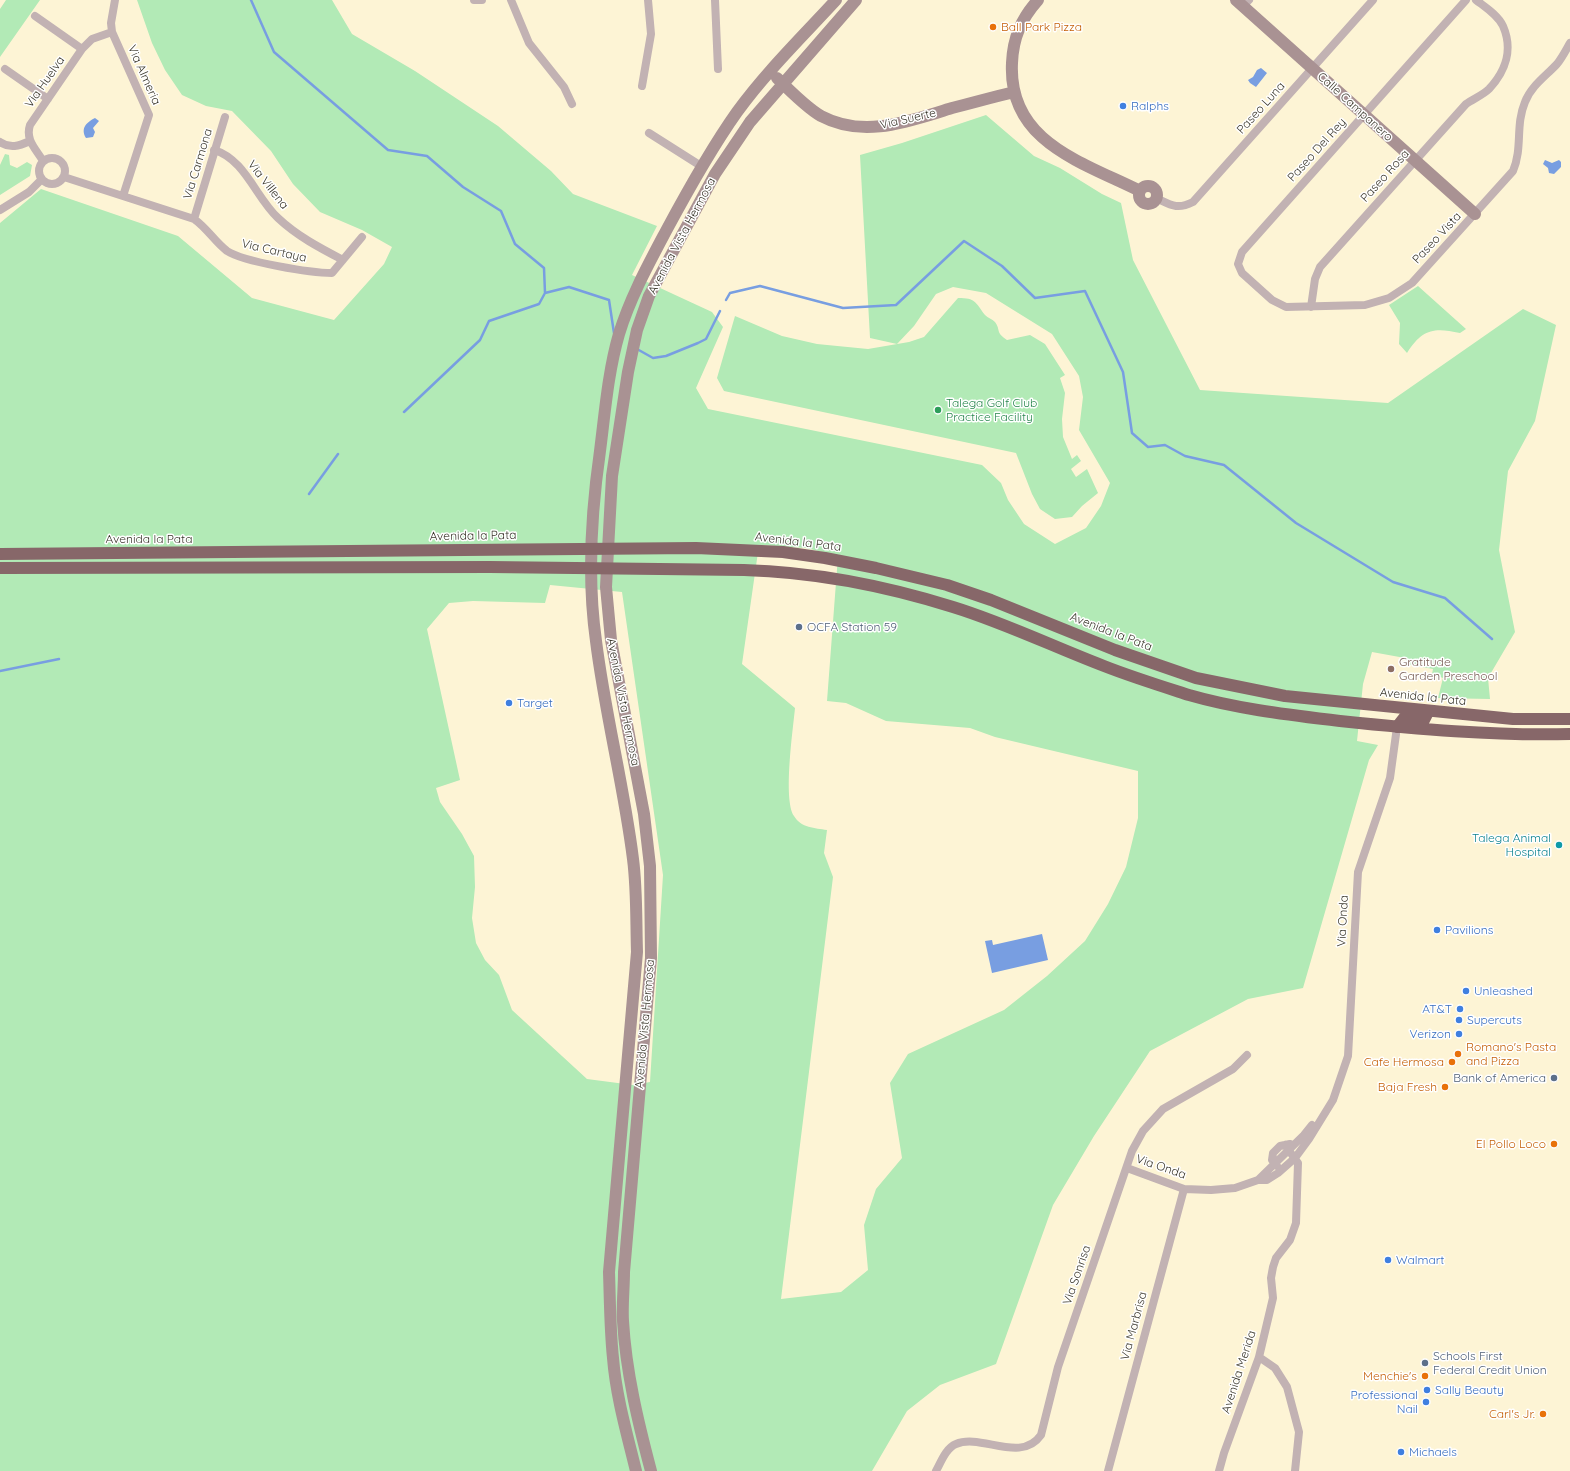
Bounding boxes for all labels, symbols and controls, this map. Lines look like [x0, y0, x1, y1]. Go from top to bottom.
place label: Ball Park Pizza [1001, 20, 1082, 34]
marker: Ball Park Pizza [988, 22, 998, 32]
street label: Via Almeria [124, 43, 164, 107]
street label: Via Huelva [22, 54, 68, 110]
street label: Calle Campanero [1314, 69, 1396, 145]
street label: Paseo Luna [1234, 79, 1288, 137]
place label: Ralphs [1131, 99, 1169, 113]
marker: Ralphs [1118, 101, 1128, 111]
street label: Via Suerte [879, 106, 937, 132]
street label: Paseo Del Rey [1285, 115, 1349, 185]
street label: Via Carmona [180, 127, 216, 201]
street label: Paseo Rosa [1358, 147, 1412, 205]
street label: Via Villena [244, 158, 292, 212]
street label: Avenida Vista Hermosa [645, 175, 719, 297]
street label: Paseo Vista [1410, 209, 1464, 267]
street label: Via Cartaya [240, 237, 308, 265]
place label: Talega Golf Club Practice Facility [946, 396, 1037, 424]
marker: Talega Golf Club Practice Facility [933, 405, 943, 415]
street label: Avenida la Pata [429, 528, 517, 544]
street label: Avenida la Pata [754, 530, 842, 554]
street label: Avenida la Pata [106, 532, 192, 546]
street label: Avenida la Pata [1068, 610, 1154, 654]
place label: OCFA Station 59 [807, 620, 897, 634]
marker: OCFA Station 59 [794, 622, 804, 632]
street label: Avenida Vista Hermosa [604, 637, 642, 767]
place label: Gratitude Garden Preschool [1399, 655, 1498, 683]
marker: Gratitude Garden Preschool [1386, 664, 1396, 674]
street label: Avenida la Pata [1379, 685, 1467, 709]
place label: Target [517, 696, 553, 710]
marker: Target [504, 698, 514, 708]
place label: Talega Animal Hospital [1472, 831, 1551, 859]
marker: Talega Animal Hospital [1554, 840, 1564, 850]
street label: Via Onda [1334, 895, 1352, 947]
place label: Pavilions [1445, 923, 1493, 937]
marker: Pavilions [1432, 925, 1442, 935]
street label: Avenida Vista Hermosa [632, 959, 658, 1089]
place label: Unleashed [1474, 984, 1533, 998]
marker: Unleashed [1461, 986, 1471, 996]
place label: AT&T [1422, 1002, 1452, 1016]
marker: AT&T [1455, 1004, 1465, 1014]
place label: Supercuts [1467, 1013, 1522, 1027]
marker: Supercuts [1454, 1015, 1464, 1025]
place label: Verizon [1410, 1027, 1451, 1041]
marker: Verizon [1454, 1029, 1464, 1039]
place label: Romano's Pasta and Pizza [1466, 1040, 1556, 1068]
marker: Romano's Pasta and Pizza [1453, 1049, 1463, 1059]
place label: Cafe Hermosa [1364, 1055, 1444, 1069]
marker: Cafe Hermosa [1447, 1057, 1457, 1067]
place label: Bank of America [1453, 1071, 1546, 1085]
marker: Bank of America [1549, 1073, 1559, 1083]
place label: Baja Fresh [1378, 1080, 1437, 1094]
marker: Baja Fresh [1440, 1082, 1450, 1092]
place label: El Pollo Loco [1476, 1137, 1546, 1151]
marker: El Pollo Loco [1549, 1139, 1559, 1149]
street label: Via Onda [1134, 1152, 1188, 1182]
street label: Via Sonrisa [1060, 1243, 1094, 1307]
place label: Walmart [1396, 1253, 1444, 1267]
marker: Walmart [1383, 1255, 1393, 1265]
street label: Via Marbrisa [1118, 1290, 1150, 1362]
street label: Avenida Merida [1219, 1329, 1259, 1415]
place label: Schools First Federal Credit Union [1433, 1349, 1547, 1377]
marker: Schools First Federal Credit Union [1420, 1358, 1430, 1368]
place label: Menchie's [1363, 1369, 1417, 1383]
marker: Menchie's [1420, 1371, 1430, 1381]
place label: Sally Beauty [1435, 1383, 1504, 1397]
marker: Sally Beauty [1422, 1385, 1432, 1395]
place label: Professional Nail [1351, 1388, 1418, 1416]
marker: Professional Nail [1421, 1397, 1431, 1407]
place label: Carl's Jr. [1489, 1407, 1535, 1421]
marker: Carl's Jr. [1538, 1409, 1548, 1419]
place label: Michaels [1409, 1445, 1457, 1459]
marker: Michaels [1396, 1447, 1406, 1457]

